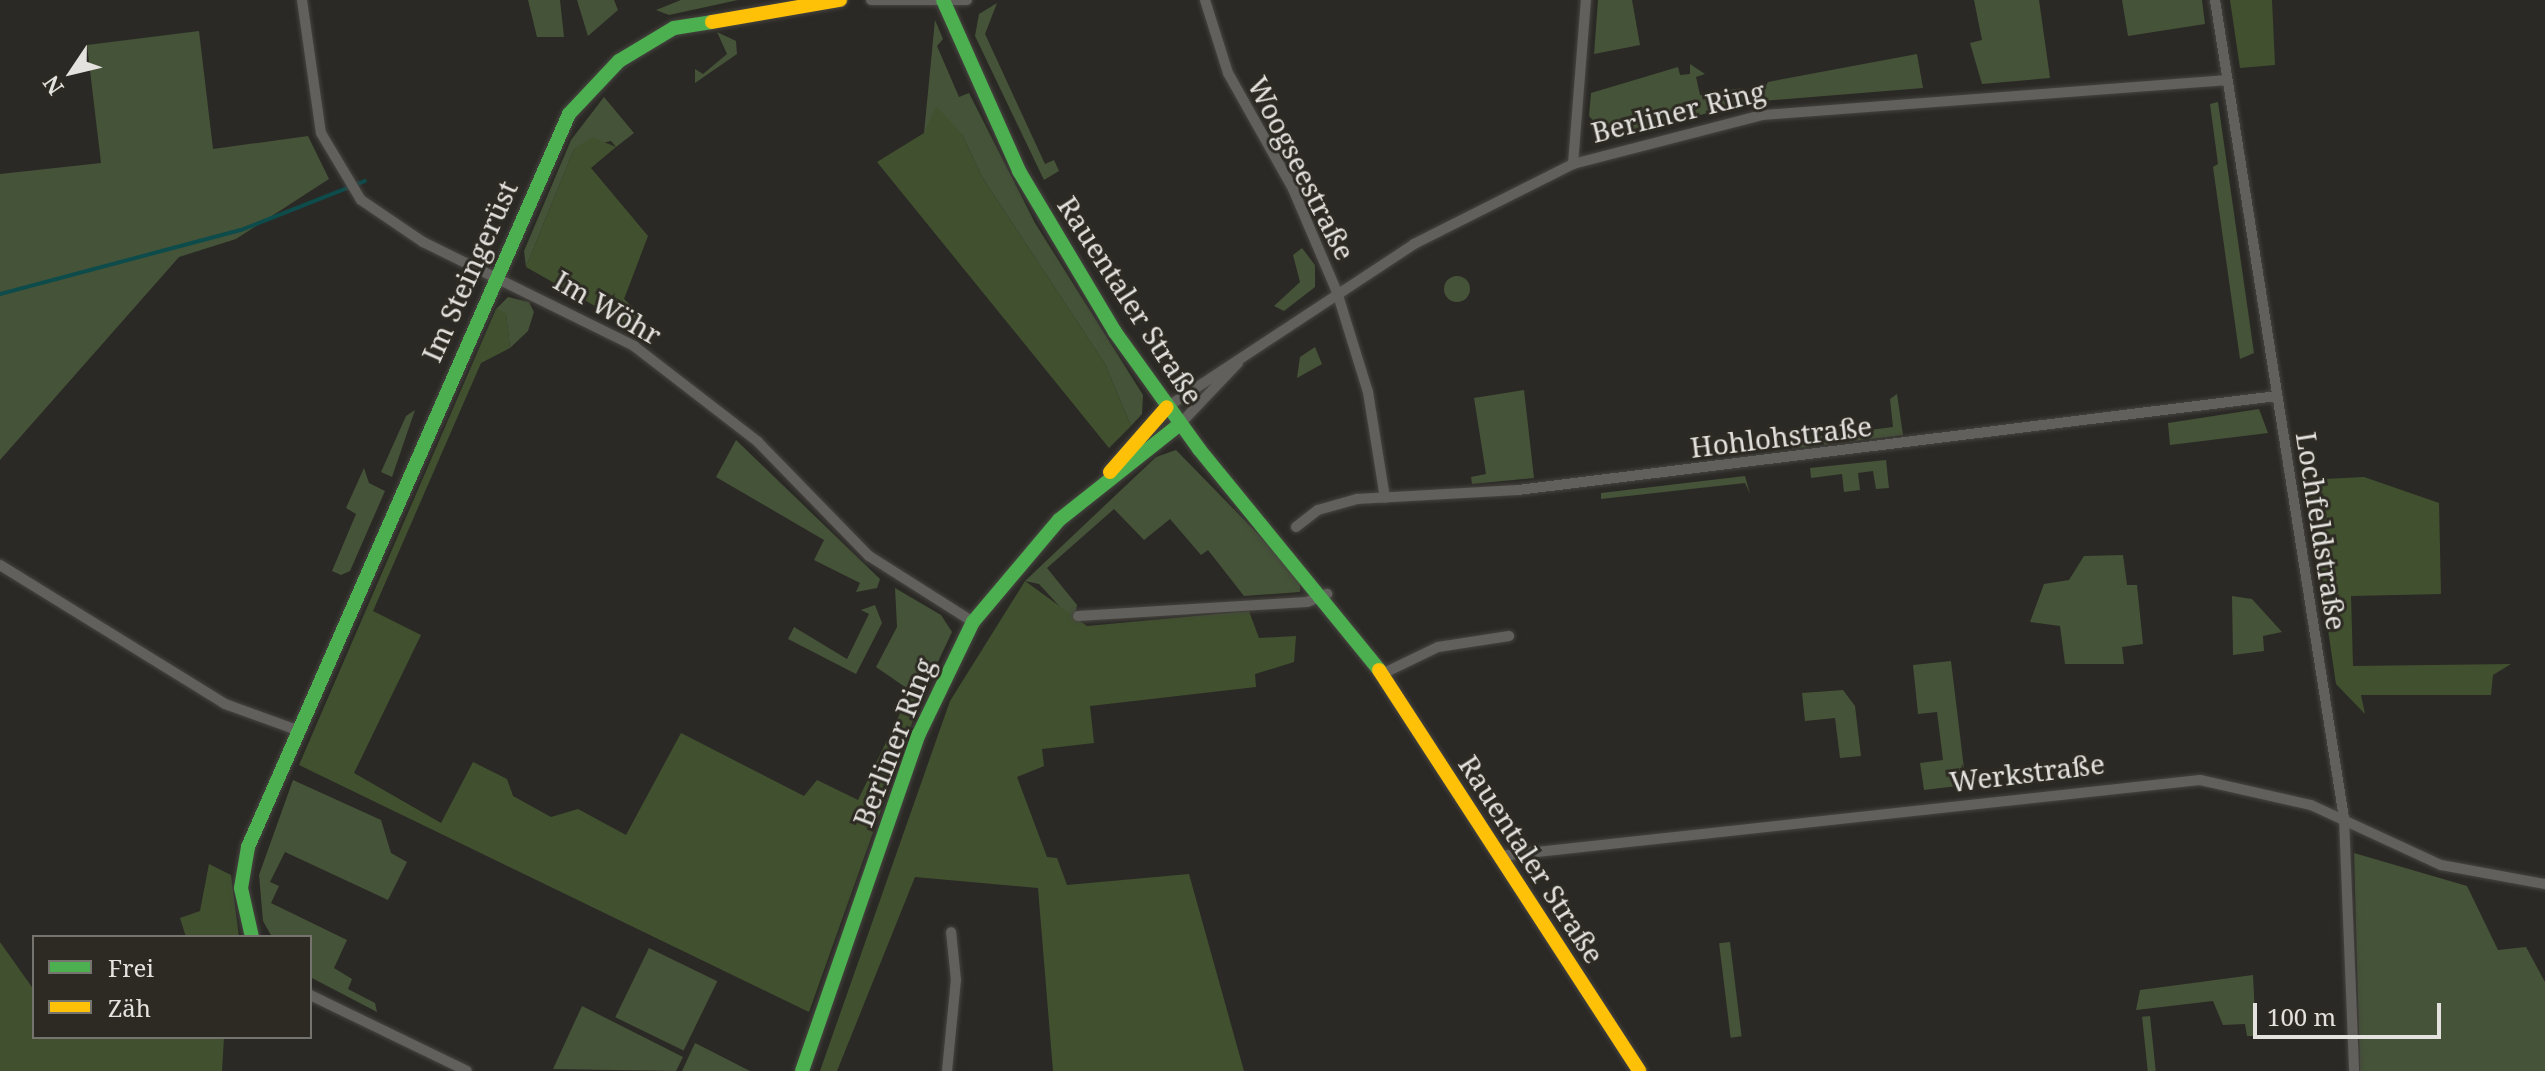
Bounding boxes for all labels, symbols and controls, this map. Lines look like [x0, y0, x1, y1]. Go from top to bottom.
north arrow [32, 32, 112, 112]
text: N [35, 70, 70, 101]
street label: Woogseestraße [1241, 71, 1363, 265]
street label: Berliner Ring [1588, 73, 1768, 149]
street label: Im Steingerüst [414, 175, 524, 367]
street label: Rauentaler Straße [1051, 190, 1211, 410]
street label: Im Wöhr [548, 263, 668, 351]
street label: Hohlohstraße [1688, 408, 1874, 464]
street label: Lochfeldstraße [2290, 429, 2354, 633]
street label: Berliner Ring [845, 653, 941, 831]
street label: Werkstraße [1947, 746, 2107, 798]
street label: Rauentaler Straße [1452, 749, 1612, 969]
legend [32, 935, 312, 1039]
text: Frei [108, 951, 154, 984]
scale bar [2257, 987, 2445, 1037]
text: Zäh [108, 991, 151, 1024]
text: 100 m [2267, 1000, 2336, 1033]

